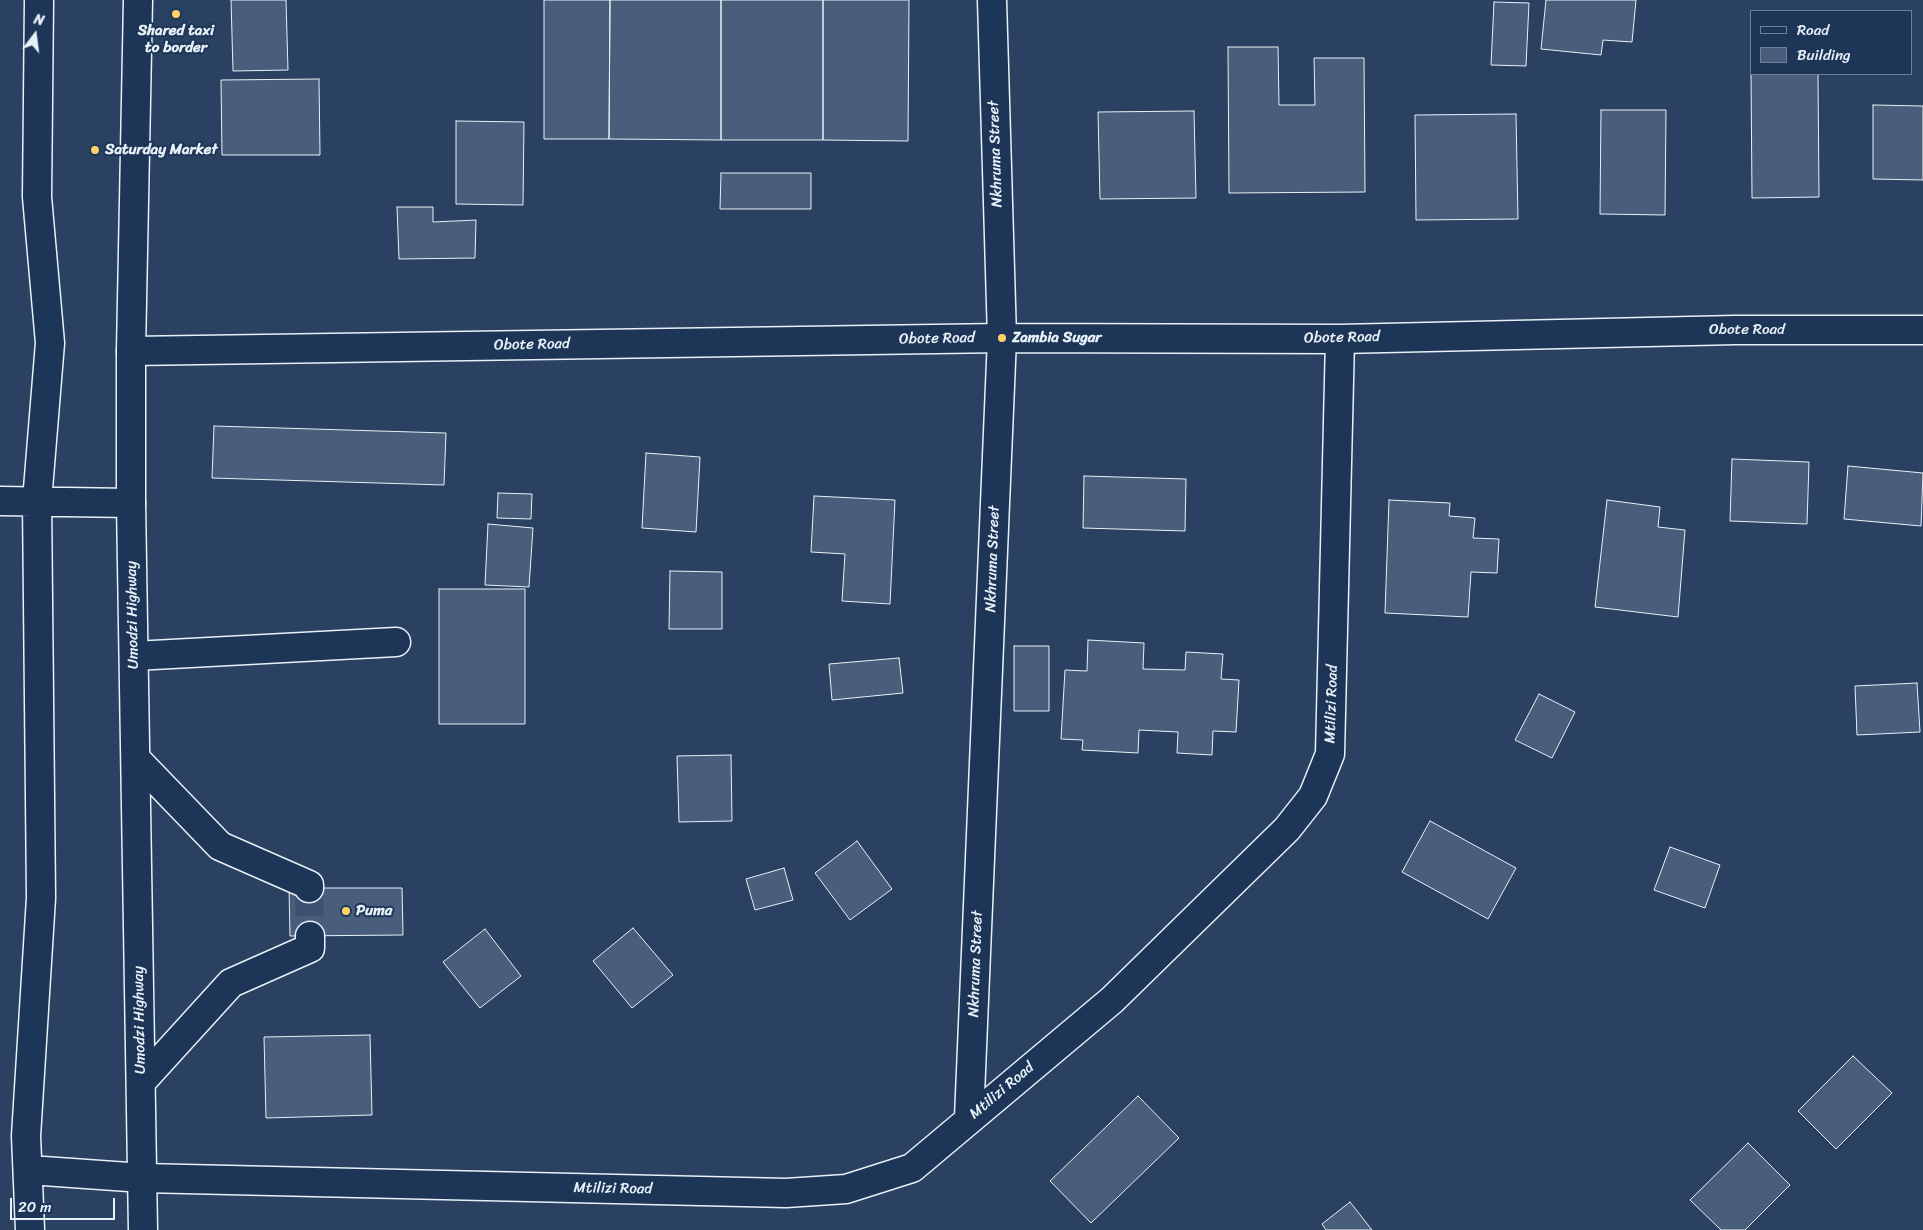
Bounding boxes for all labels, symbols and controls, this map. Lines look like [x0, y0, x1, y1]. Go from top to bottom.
text: N [31, 7, 47, 33]
marker: Shared taxi to border [170, 8, 182, 20]
north arrow [10, 10, 60, 60]
legend [1750, 10, 1913, 75]
text: Road [1797, 17, 1829, 43]
place label: Shared taxi to border [138, 22, 214, 57]
text: Building [1797, 42, 1851, 68]
street label: Nkhruma Street [985, 100, 1007, 208]
place label: Saturday Market [105, 141, 217, 159]
marker: Saturday Market [89, 144, 101, 156]
street label: Obote Road [1709, 321, 1785, 339]
street label: Obote Road [1304, 328, 1380, 348]
street label: Obote Road [899, 329, 975, 349]
place label: Zambia Sugar [1012, 329, 1102, 347]
marker: Zambia Sugar [996, 332, 1008, 344]
street label: Obote Road [494, 335, 570, 355]
street label: Nkhruma Street [982, 505, 1004, 613]
street label: Umodzi Highway [123, 561, 143, 669]
street label: Mtilizi Road [1322, 664, 1342, 744]
place label: Puma [356, 902, 392, 920]
marker: Puma [340, 905, 352, 917]
street label: Nkhruma Street [965, 910, 987, 1018]
street label: Umodzi Highway [130, 966, 150, 1074]
street label: Mtilizi Road [966, 1059, 1038, 1123]
street label: Mtilizi Road [574, 1179, 652, 1199]
scale bar [12, 1188, 118, 1220]
text: 20 m [18, 1194, 52, 1220]

